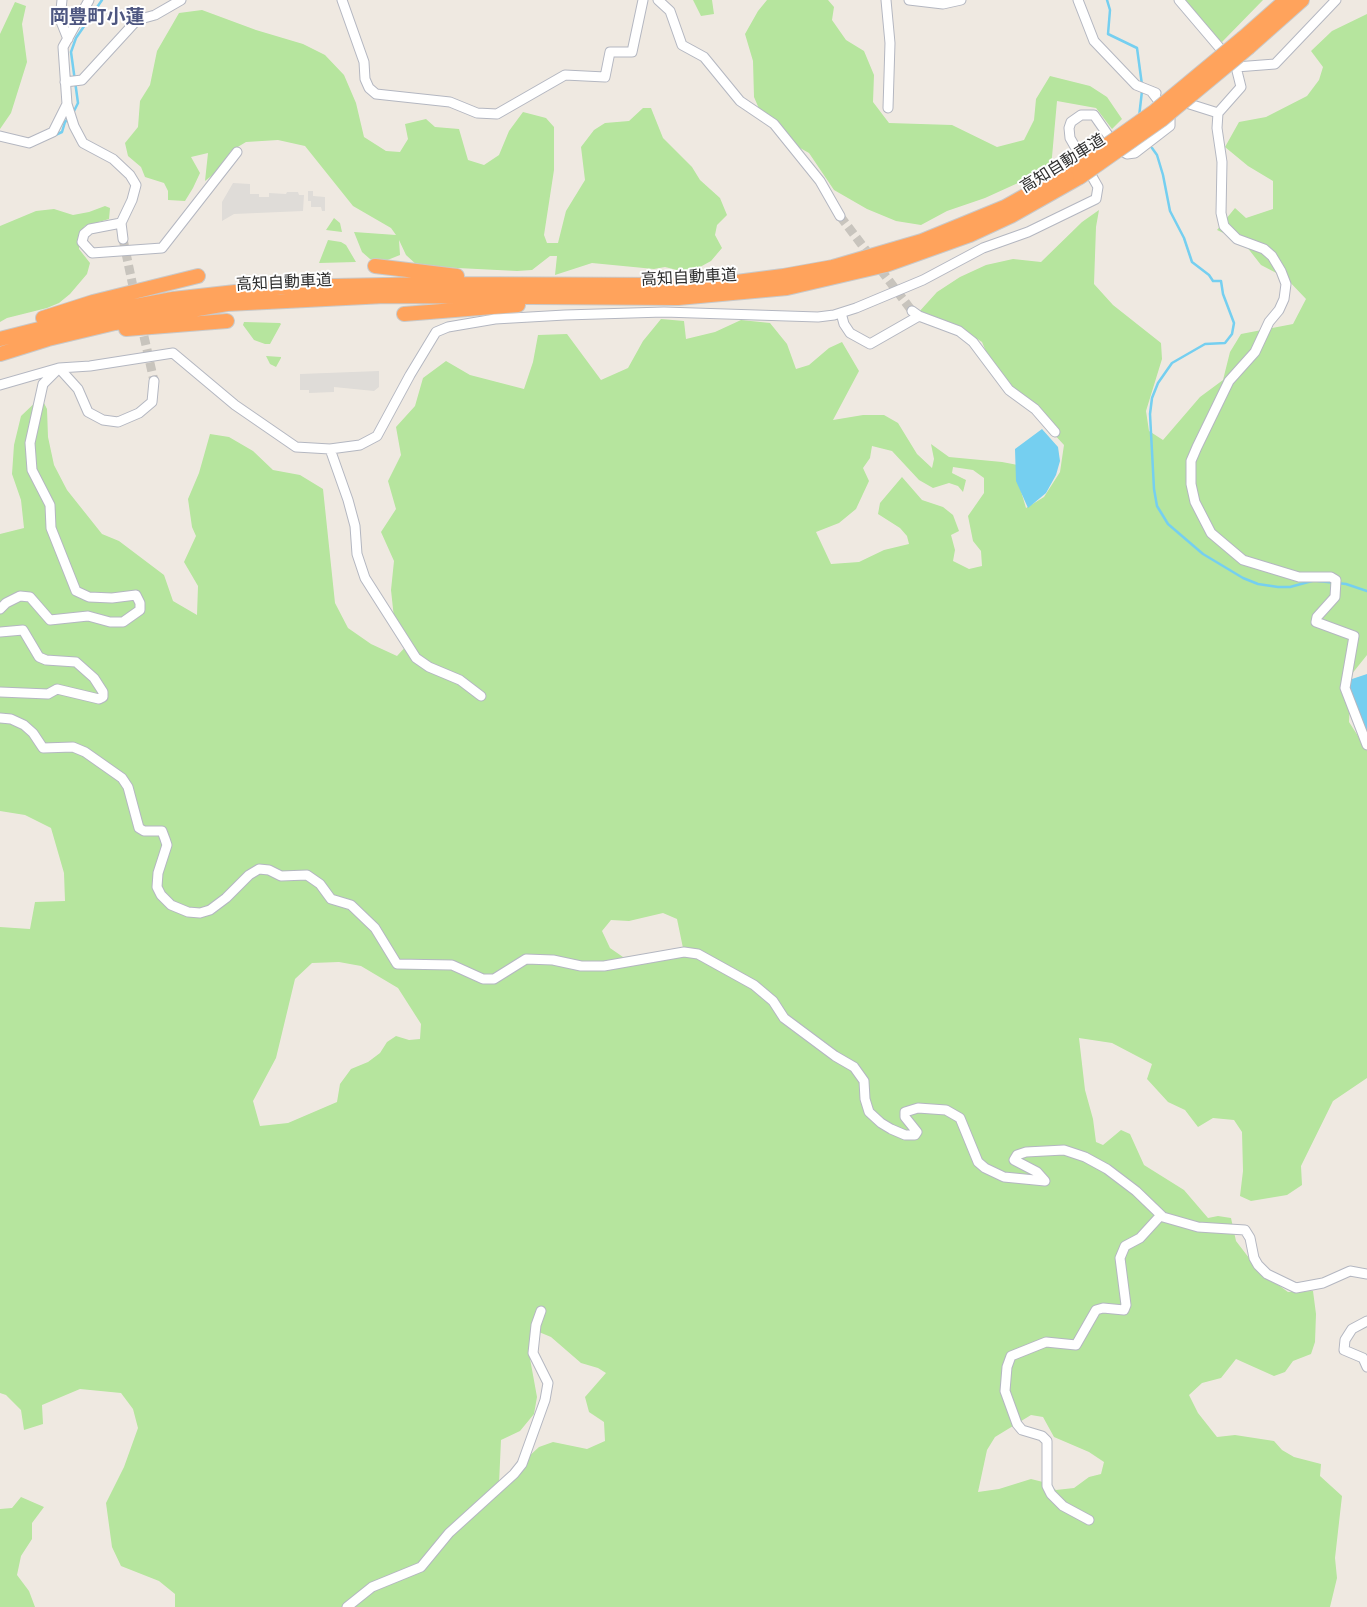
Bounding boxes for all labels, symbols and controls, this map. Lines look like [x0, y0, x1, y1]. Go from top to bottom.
district label: 岡豊町小蓮 [50, 7, 144, 29]
street label: 高知自動車道 [1017, 130, 1109, 198]
street label: 高知自動車道 [641, 266, 737, 290]
street label: 高知自動車道 [236, 271, 332, 295]

